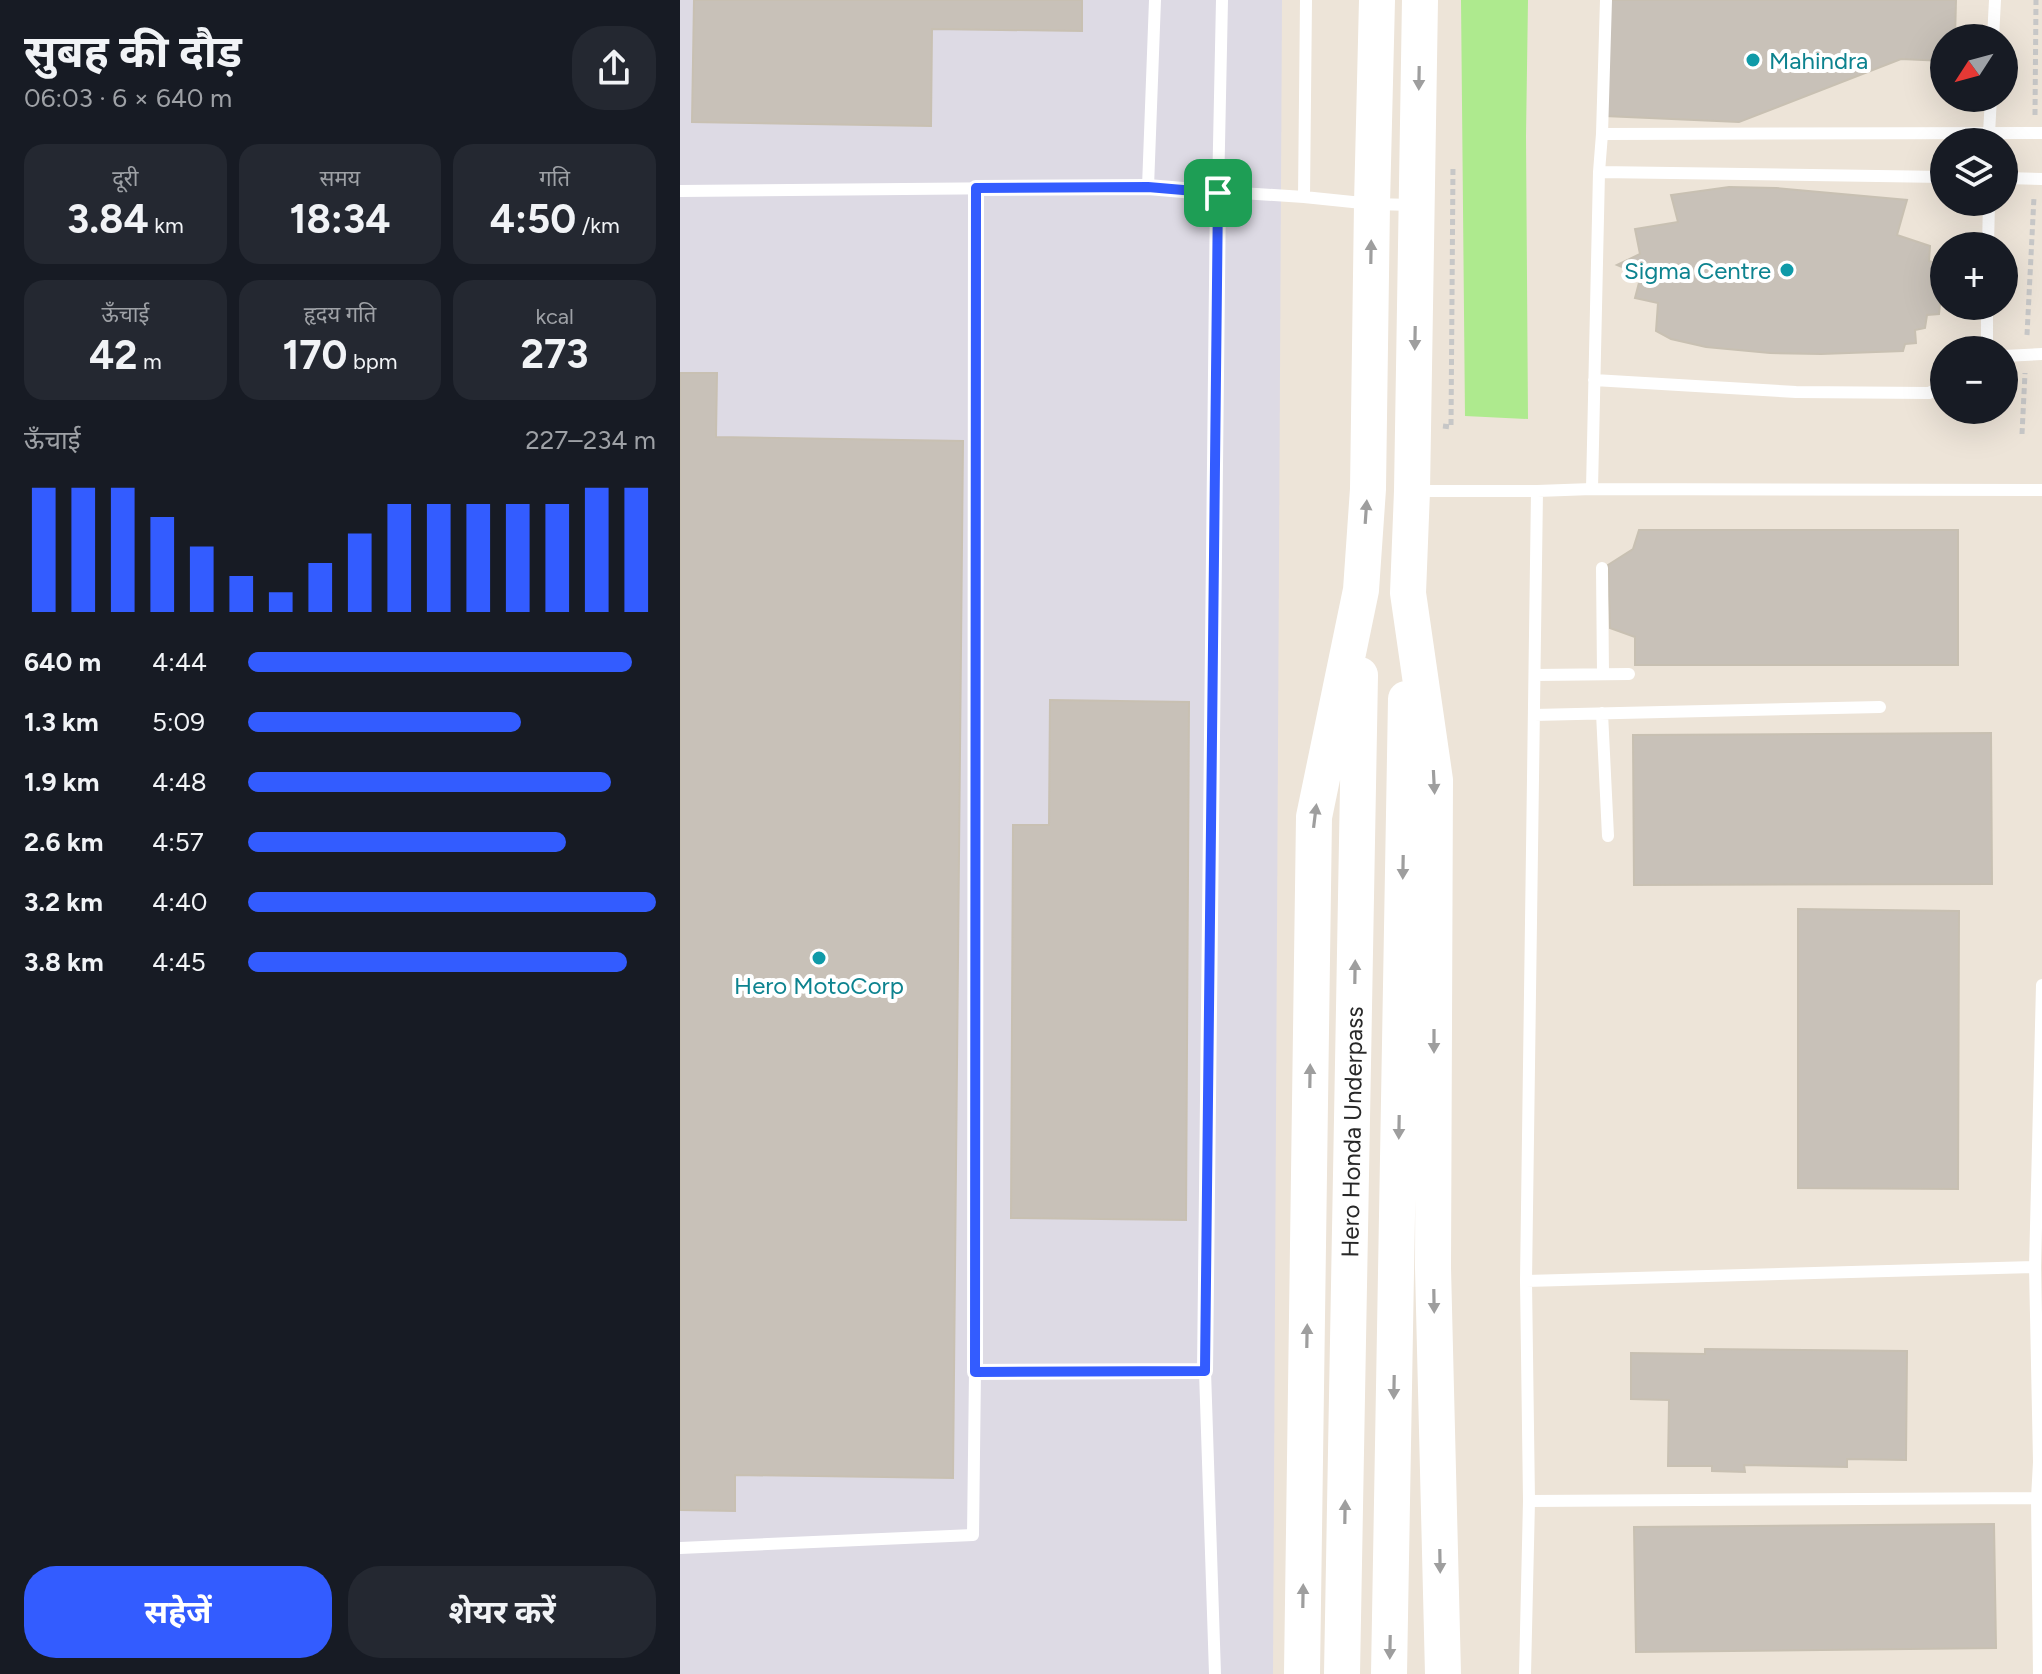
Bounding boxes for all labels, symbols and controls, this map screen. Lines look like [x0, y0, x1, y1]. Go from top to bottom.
north arrow [1930, 24, 2018, 112]
map controls [1930, 24, 2018, 424]
text: सुबह की दौड़ [24, 25, 242, 78]
button: share [572, 26, 656, 110]
place label: Mahindra [1769, 46, 1868, 75]
marker: Mahindra [1744, 51, 1762, 69]
one-way arrow [1413, 66, 1425, 91]
text: 06:03 · 6 × 640 m [24, 82, 232, 114]
button: layers [1930, 128, 2018, 216]
pin [1184, 159, 1252, 227]
text: दूरी [112, 165, 139, 192]
text: समय [320, 165, 360, 192]
text: गति [539, 165, 570, 192]
icon: arrive [1196, 171, 1240, 215]
text: 3.84 [67, 195, 149, 243]
text: 18:34 [290, 195, 390, 243]
text: 4:50 [490, 195, 576, 243]
text: km [149, 212, 184, 239]
text: /km [576, 212, 620, 239]
button: + [1930, 232, 2018, 320]
one-way arrow [1365, 239, 1377, 264]
place label: Sigma Centre [1624, 256, 1771, 285]
marker: Sigma Centre [1778, 261, 1796, 279]
text: ऊँचाई [101, 301, 149, 328]
text: हृदय गति [304, 301, 376, 328]
text: kcal [535, 303, 574, 330]
one-way arrow [1409, 326, 1421, 351]
text: 273 [521, 330, 588, 378]
text: 42 [89, 331, 137, 379]
text: 170 [282, 331, 347, 379]
button: − [1930, 336, 2018, 424]
text: m [137, 348, 162, 375]
text: bpm [347, 348, 398, 375]
text: ऊँचाई [24, 424, 80, 456]
text: 227–234 m [525, 424, 656, 456]
one-way arrow [1360, 499, 1373, 524]
text: 640 m [24, 646, 101, 678]
text: 4:44 [152, 646, 207, 678]
text: 1.3 km [24, 706, 99, 738]
text: 5:09 [152, 706, 205, 738]
text: 1.9 km [24, 766, 99, 798]
text: 4:48 [152, 766, 207, 798]
one-way arrow [1428, 769, 1441, 795]
one-way arrow [1309, 803, 1322, 828]
text: 2.6 km [24, 826, 103, 858]
text: 4:57 [152, 826, 204, 858]
one-way arrow [1397, 855, 1410, 880]
text: 3.2 km [24, 886, 103, 918]
text: 4:40 [152, 886, 208, 918]
text: 3.8 km [24, 946, 104, 978]
text: 4:45 [152, 946, 206, 978]
marker: Hero MotoCorp [810, 949, 828, 967]
one-way arrow [1348, 959, 1361, 984]
place label: Hero MotoCorp [734, 971, 904, 1000]
street label: Hero Honda Underpass [1335, 1006, 1369, 1258]
one-way arrow [1428, 1029, 1440, 1054]
one-way arrow [1304, 1063, 1316, 1088]
one-way arrow [1392, 1115, 1405, 1140]
one-way arrow [1428, 1289, 1440, 1314]
one-way arrow [1300, 1323, 1313, 1348]
one-way arrow [1388, 1375, 1400, 1400]
one-way arrow [1339, 1499, 1351, 1524]
one-way arrow [1434, 1549, 1447, 1574]
button: सहेजें [24, 1566, 332, 1658]
button: शेयर करें [348, 1566, 656, 1658]
one-way arrow [1297, 1583, 1309, 1608]
one-way arrow [1383, 1635, 1396, 1660]

